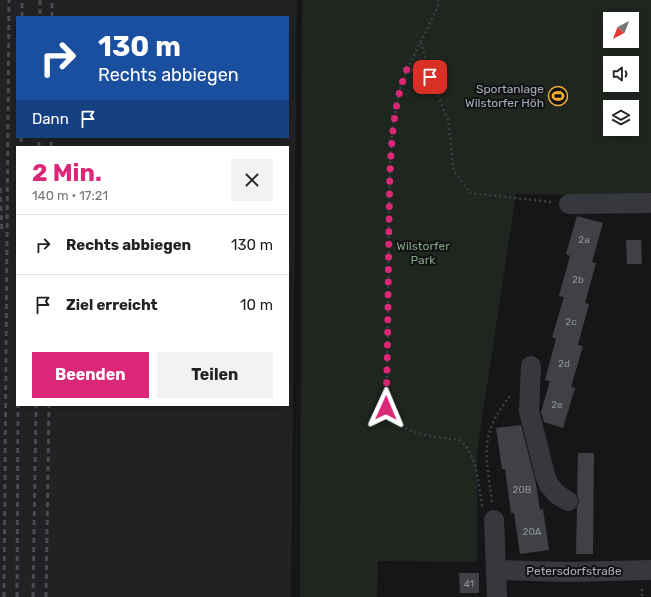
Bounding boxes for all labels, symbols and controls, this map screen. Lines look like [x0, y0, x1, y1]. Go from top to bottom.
north arrow [603, 12, 639, 48]
map controls [603, 12, 639, 136]
text: 130 m [98, 30, 181, 63]
icon: right [32, 32, 84, 84]
button: sound [603, 56, 639, 92]
pin [413, 60, 447, 94]
text: Rechts abbiegen [98, 64, 239, 86]
icon: arrive [419, 66, 441, 88]
place label: Sportanlage Wilstorfer Höh [465, 82, 544, 110]
sports icon: Sportanlage Wilstorfer Höh [547, 85, 569, 107]
button: layers [603, 100, 639, 136]
icon: arrive [77, 108, 99, 130]
text: Dann [32, 110, 69, 128]
text: 2 Min. [32, 159, 102, 187]
button: close [231, 159, 273, 201]
text: 140 m · 17:21 [32, 188, 108, 203]
icon: right [32, 234, 54, 256]
house number: 2a [578, 234, 590, 246]
text: Rechts abbiegen [66, 236, 191, 254]
text: 130 m [231, 236, 273, 254]
park label: Wilstorfer Park [396, 239, 450, 267]
house number: 2b [572, 274, 584, 286]
icon: arrive [32, 294, 54, 316]
text: Ziel erreicht [66, 296, 158, 314]
text: 10 m [240, 296, 273, 314]
house number: 2c [565, 316, 577, 328]
button: Beenden [32, 352, 149, 398]
button: Teilen [157, 352, 273, 398]
house number: 2d [558, 358, 570, 370]
position arrow [365, 387, 407, 429]
house number: 2e [551, 399, 563, 411]
house number: 20B [513, 484, 532, 496]
house number: 20A [523, 526, 542, 538]
street label: Petersdorfstraße [526, 564, 622, 578]
house number: 41 [464, 578, 474, 590]

